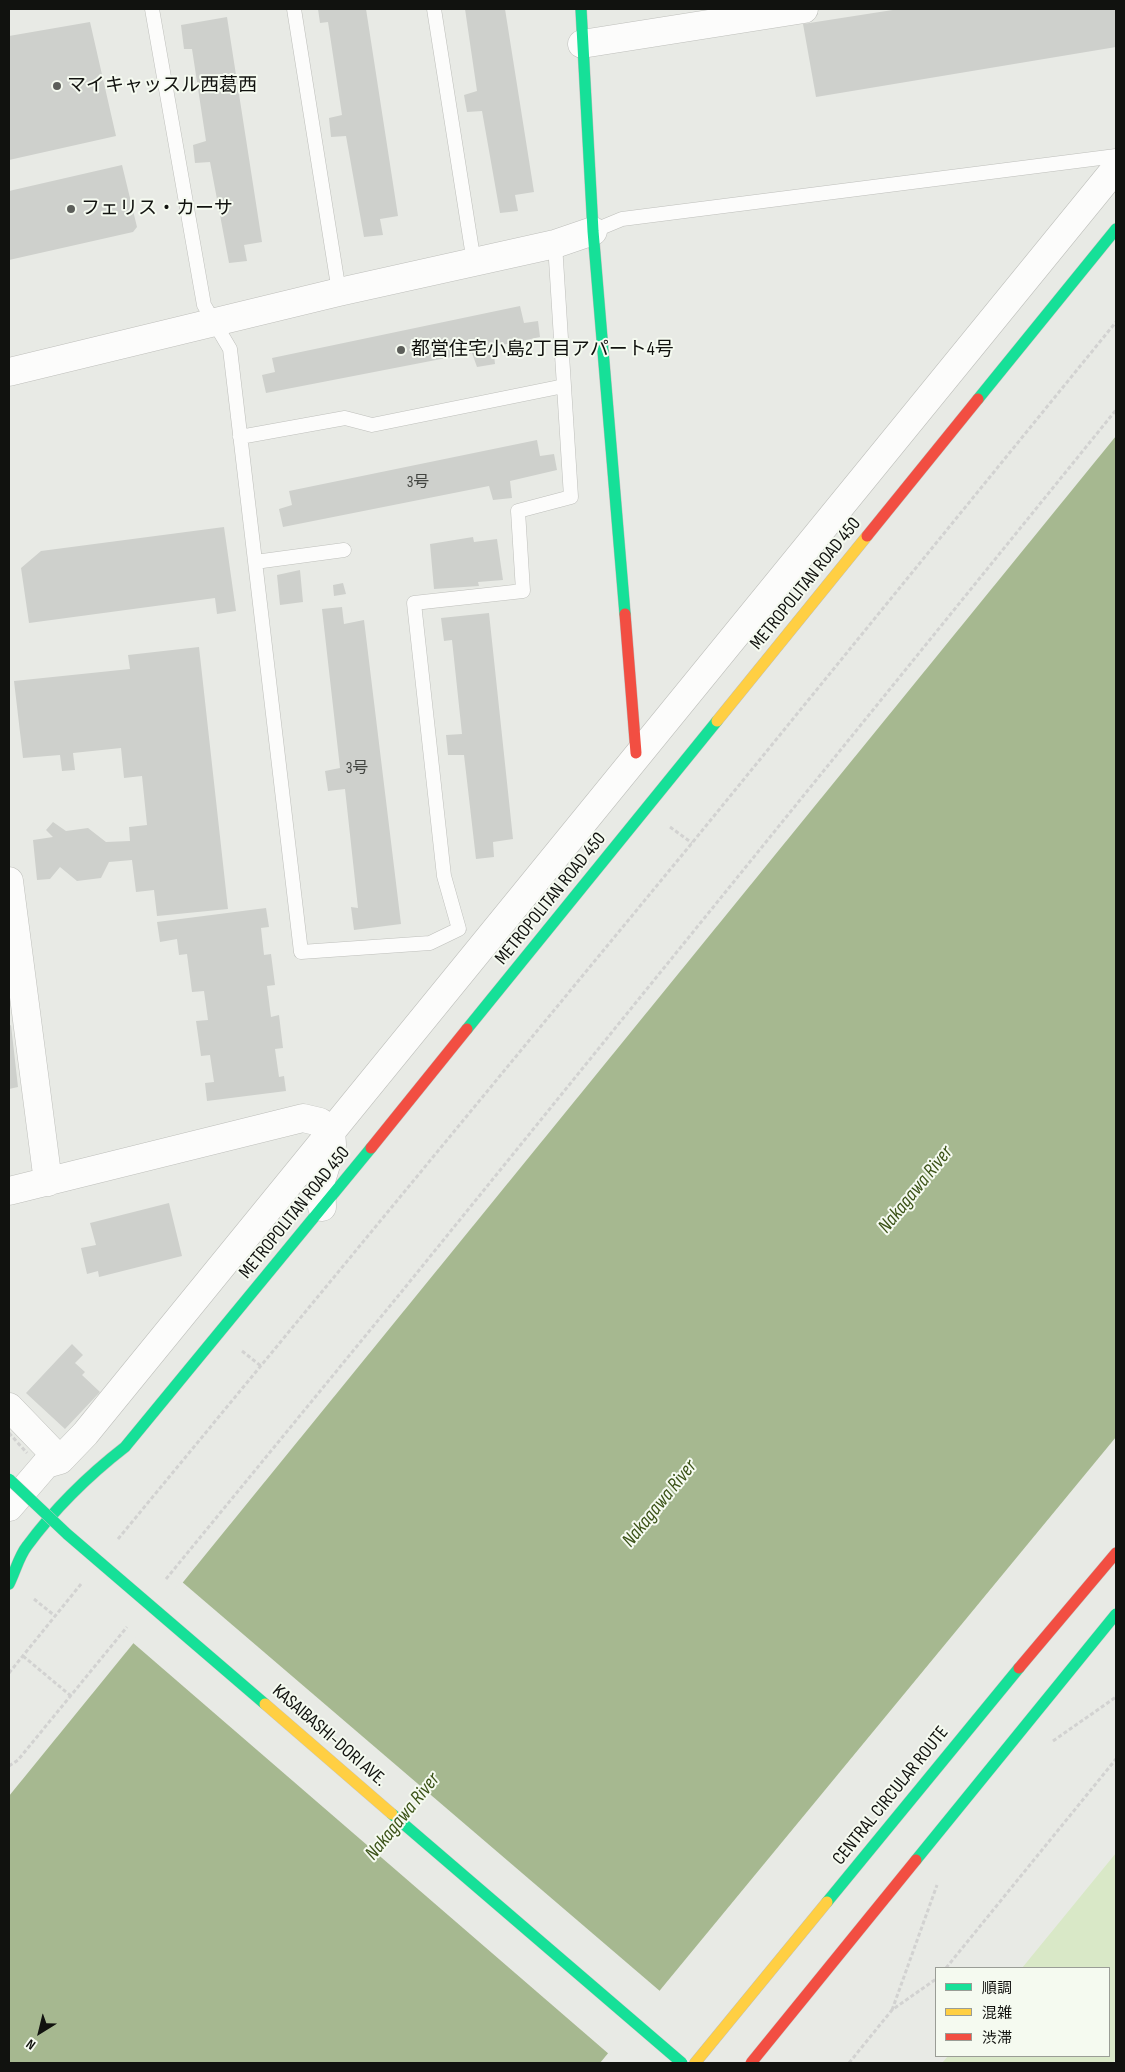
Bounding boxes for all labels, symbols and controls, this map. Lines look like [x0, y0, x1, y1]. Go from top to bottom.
place label: マイキャッスル西葛西 [67, 75, 257, 97]
marker: マイキャッスル西葛西 [51, 80, 63, 92]
place label: フェリス・カーサ [81, 198, 233, 220]
marker: フェリス・カーサ [65, 203, 77, 215]
place label: 都営住宅小島2丁目アパート4号 [411, 339, 674, 361]
marker: 都営住宅小島2丁目アパート4号 [395, 344, 407, 356]
house number: 3号 [407, 473, 429, 493]
street label: METROPOLITAN ROAD 450 [746, 513, 866, 655]
house number: 3号 [346, 759, 368, 779]
street label: METROPOLITAN ROAD 450 [491, 828, 611, 970]
street label: METROPOLITAN ROAD 450 [235, 1142, 355, 1284]
water label: Nakagawa River [874, 1142, 958, 1238]
water label: Nakagawa River [618, 1456, 702, 1552]
street label: KASAIBASHI-DORI AVE. [267, 1680, 391, 1792]
street label: CENTRAL CIRCULAR ROUTE [828, 1722, 954, 1870]
water label: Nakagawa River [361, 1769, 445, 1865]
legend [935, 1967, 1110, 2057]
text: 順調 [982, 1979, 1012, 1998]
text: 混雑 [982, 2004, 1012, 2023]
north arrow [15, 2007, 65, 2057]
text: 渋滞 [982, 2029, 1012, 2048]
text: N [23, 2035, 39, 2054]

